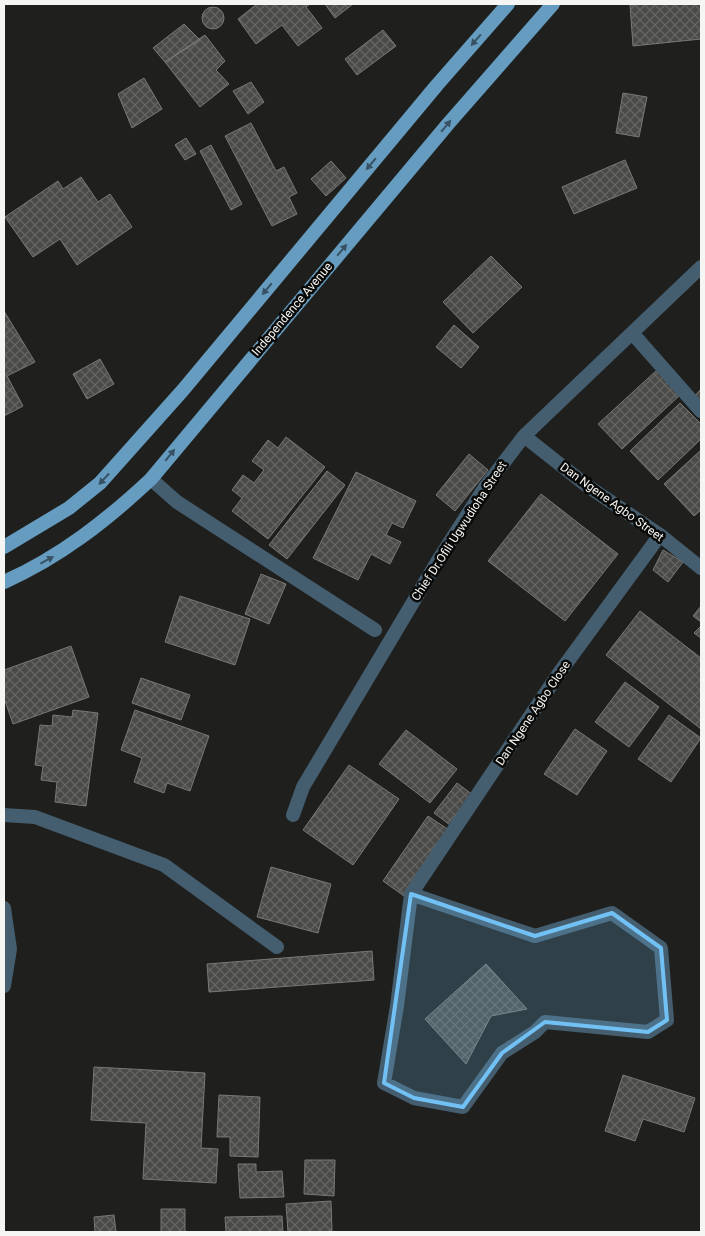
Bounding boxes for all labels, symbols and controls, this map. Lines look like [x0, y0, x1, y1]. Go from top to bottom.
one-way arrow [470, 34, 482, 46]
one-way arrow [441, 120, 452, 133]
one-way arrow [365, 158, 376, 171]
one-way arrow [336, 244, 347, 257]
street label: Independence Avenue [249, 260, 335, 358]
one-way arrow [261, 282, 272, 295]
one-way arrow [165, 449, 176, 462]
street label: Chief Dr.Ofili Ugwudioha Street [409, 459, 509, 603]
street label: Dan Ngene Agbo Street [558, 460, 667, 544]
one-way arrow [98, 472, 110, 484]
one-way arrow [40, 556, 55, 564]
street label: Dan Ngene Agbo Close [493, 658, 573, 768]

